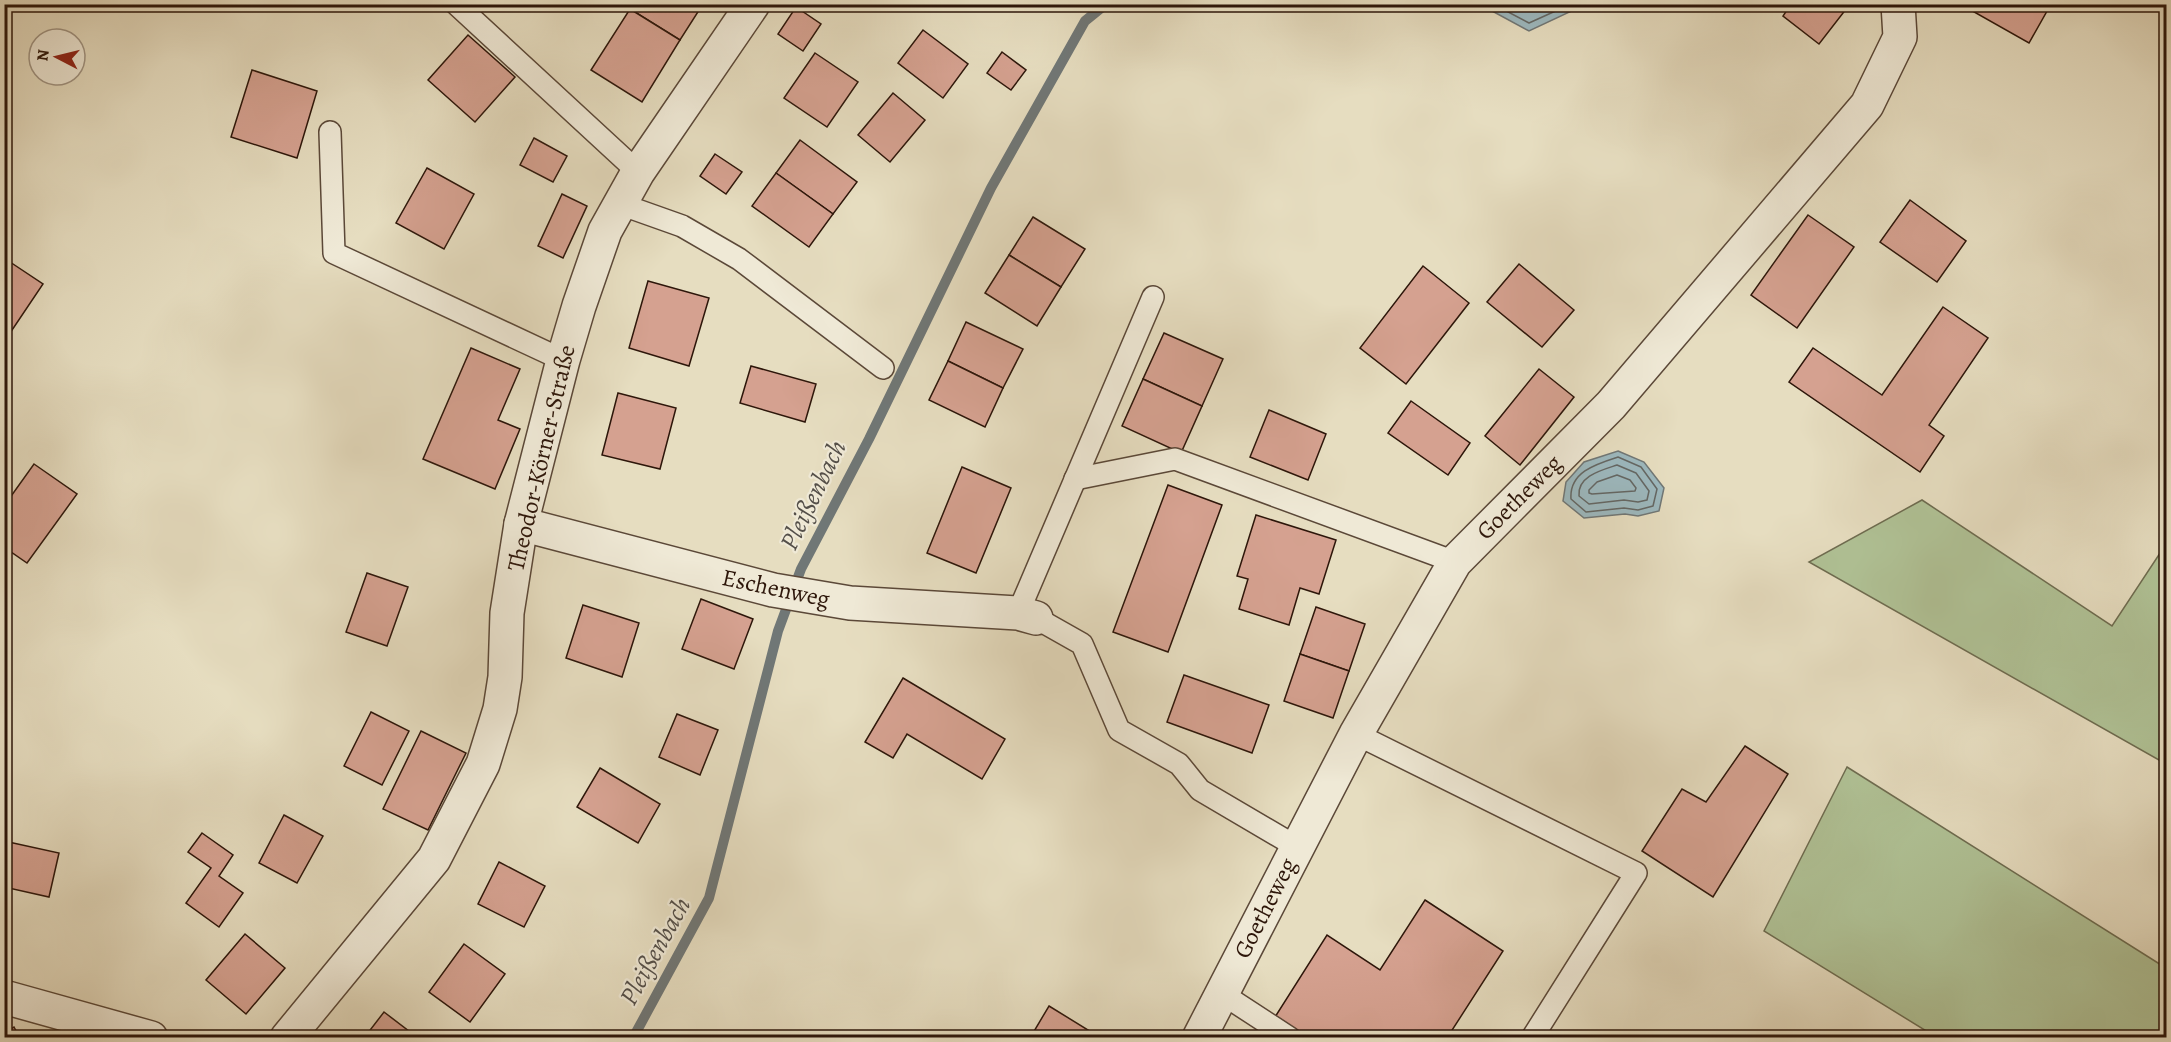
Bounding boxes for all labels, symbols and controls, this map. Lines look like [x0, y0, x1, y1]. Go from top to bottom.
north arrow [27, 27, 87, 87]
text: N [31, 48, 55, 62]
street label: Theodor-Körner-Straße [499, 342, 583, 574]
water label: Pleißenbach [771, 434, 855, 556]
street label: Goetheweg [1469, 447, 1569, 547]
street label: Eschenweg [719, 561, 833, 615]
street label: Goetheweg [1226, 852, 1304, 964]
water label: Pleißenbach [611, 891, 699, 1011]

